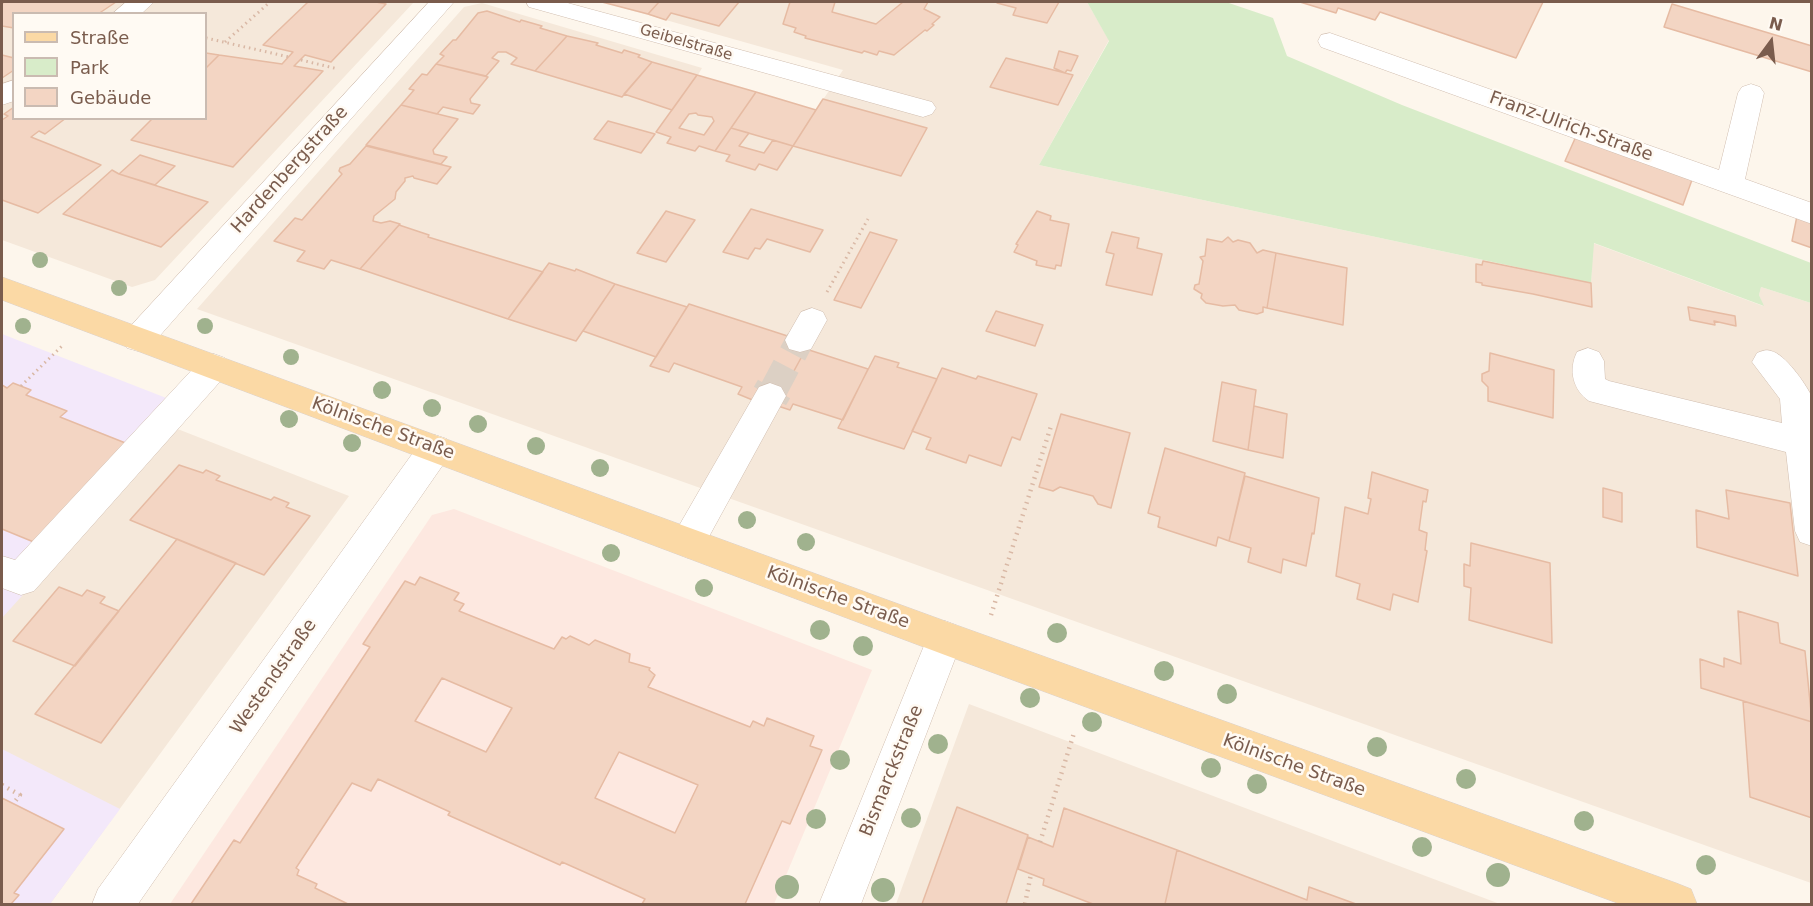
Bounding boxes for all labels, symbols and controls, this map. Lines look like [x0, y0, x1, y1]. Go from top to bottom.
legend [12, 12, 207, 120]
north arrow [1741, 12, 1801, 72]
text: N [1767, 13, 1785, 35]
street label: Geibelstraße [638, 21, 734, 65]
text: Straße [70, 27, 129, 48]
text: Park [70, 57, 109, 78]
text: Gebäude [70, 87, 151, 108]
street label: Franz-Ulrich-Straße [1486, 87, 1656, 167]
street label: Hardenbergstraße [227, 102, 353, 238]
street label: Kölnische Straße [309, 393, 457, 465]
street label: Kölnische Straße [764, 562, 912, 634]
street label: Westendstraße [226, 615, 322, 739]
street label: Bismarckstraße [856, 702, 928, 840]
street label: Kölnische Straße [1220, 730, 1368, 802]

